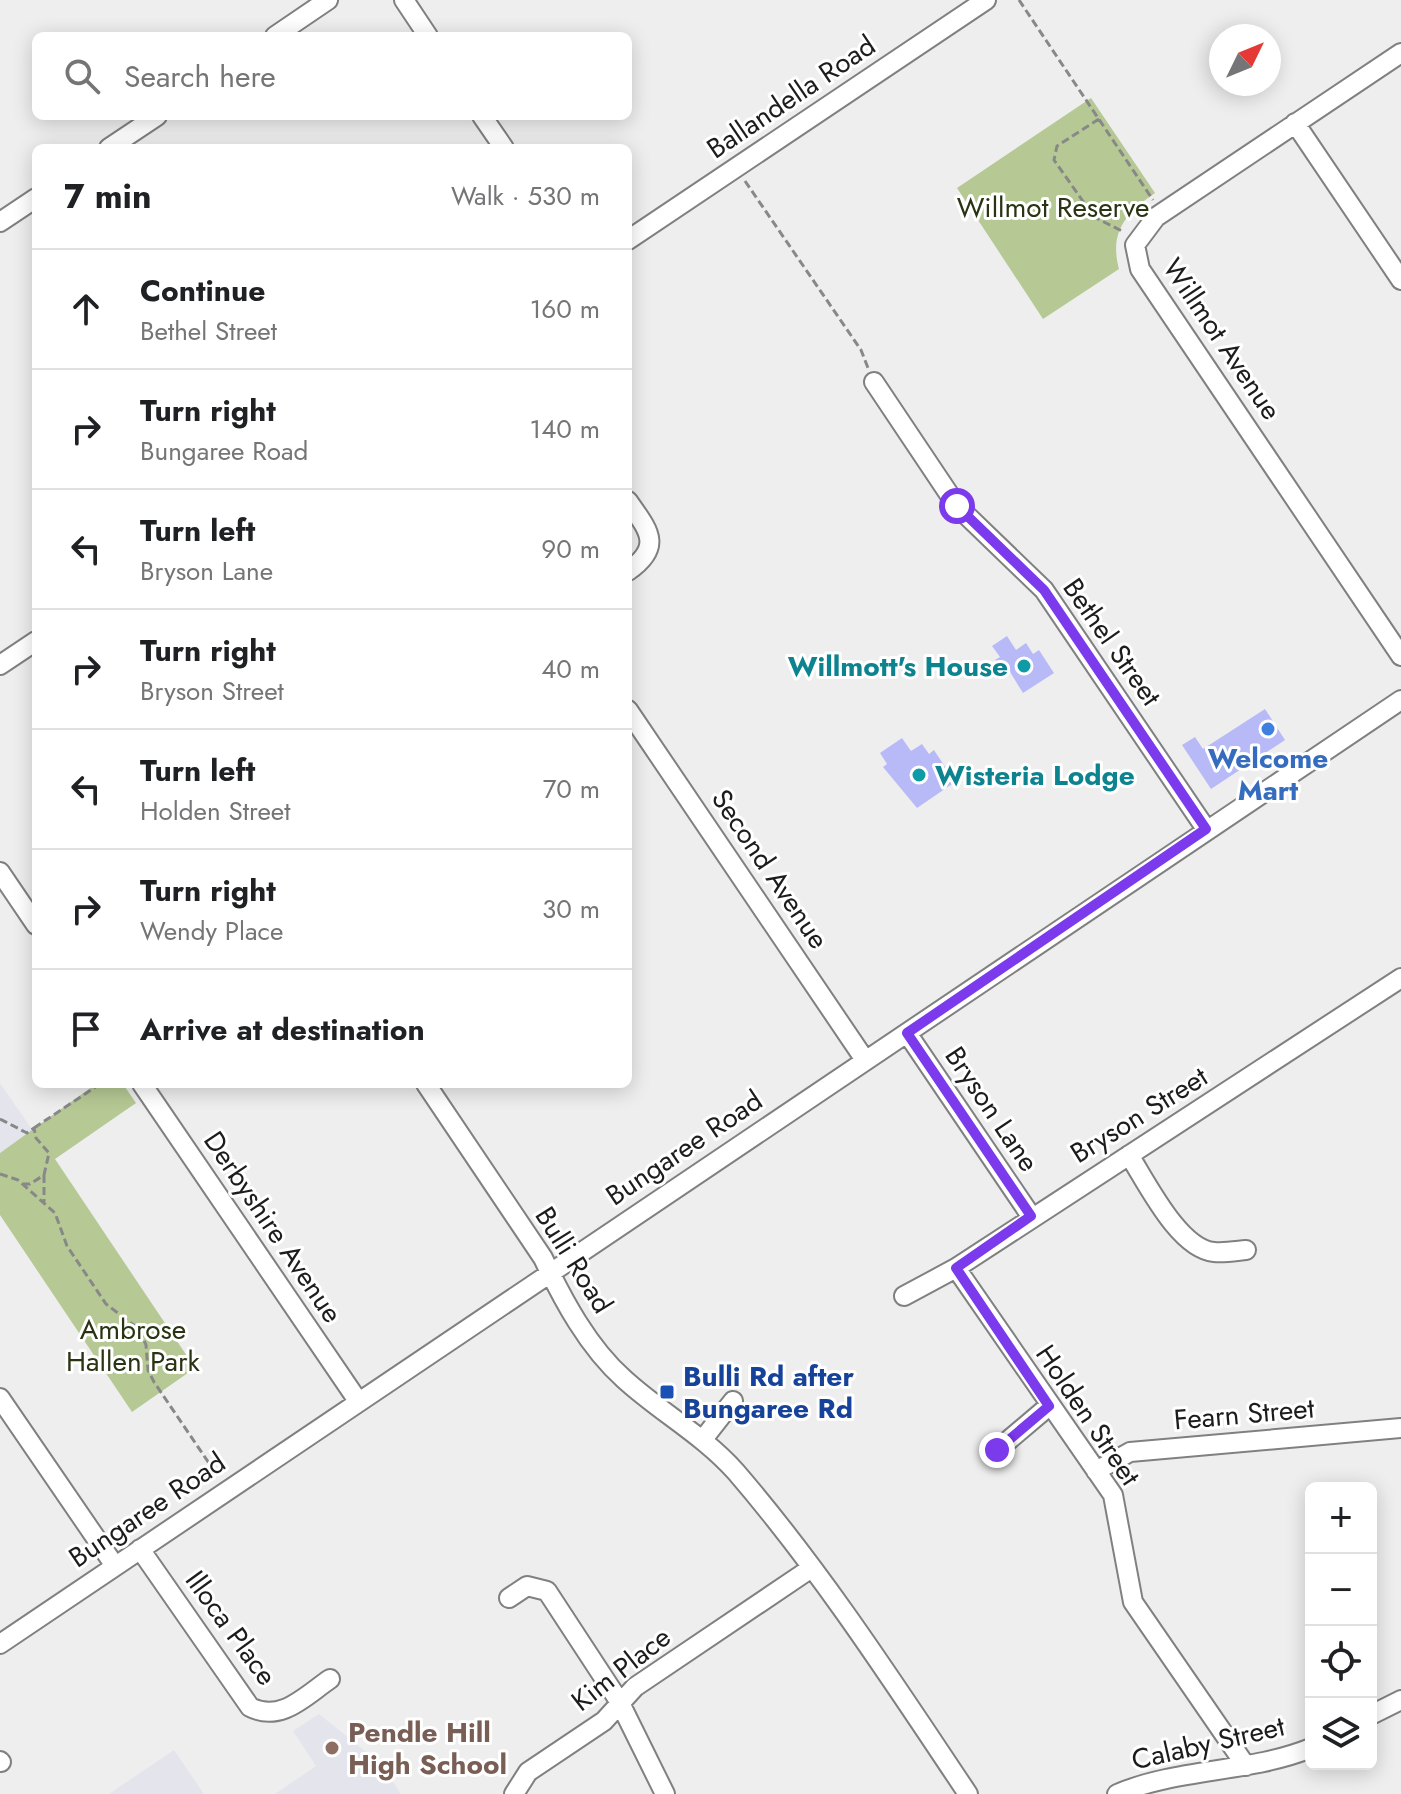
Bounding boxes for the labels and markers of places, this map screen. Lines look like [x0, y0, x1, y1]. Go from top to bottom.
place label: Willmott's House [788, 646, 1008, 687]
marker: Willmott's House [1015, 657, 1033, 675]
marker: Welcome Mart [1259, 720, 1277, 738]
place label: Welcome Mart [1208, 738, 1328, 811]
place label: Wisteria Lodge [935, 755, 1135, 796]
marker: Wisteria Lodge [910, 766, 928, 784]
place label: Bulli Rd after Bungaree Rd [683, 1356, 854, 1429]
marker: Bulli Rd after Bungaree Rd [658, 1383, 676, 1401]
place label: Pendle Hill High School [348, 1712, 507, 1785]
marker: Pendle Hill High School [323, 1739, 341, 1757]

